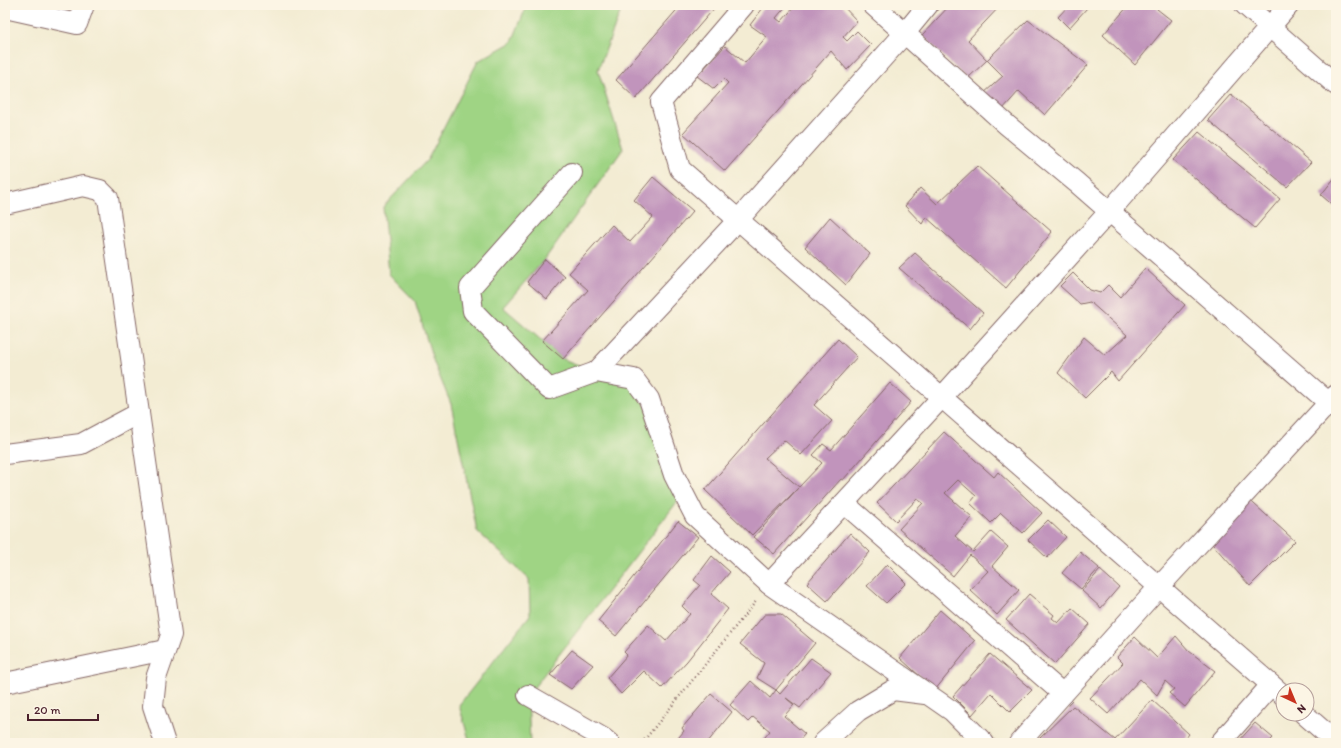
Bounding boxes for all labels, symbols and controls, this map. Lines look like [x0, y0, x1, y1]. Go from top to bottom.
north arrow [1275, 682, 1315, 722]
scale bar [28, 696, 98, 722]
text: N [1294, 702, 1309, 716]
text: 20 m [34, 703, 61, 717]

